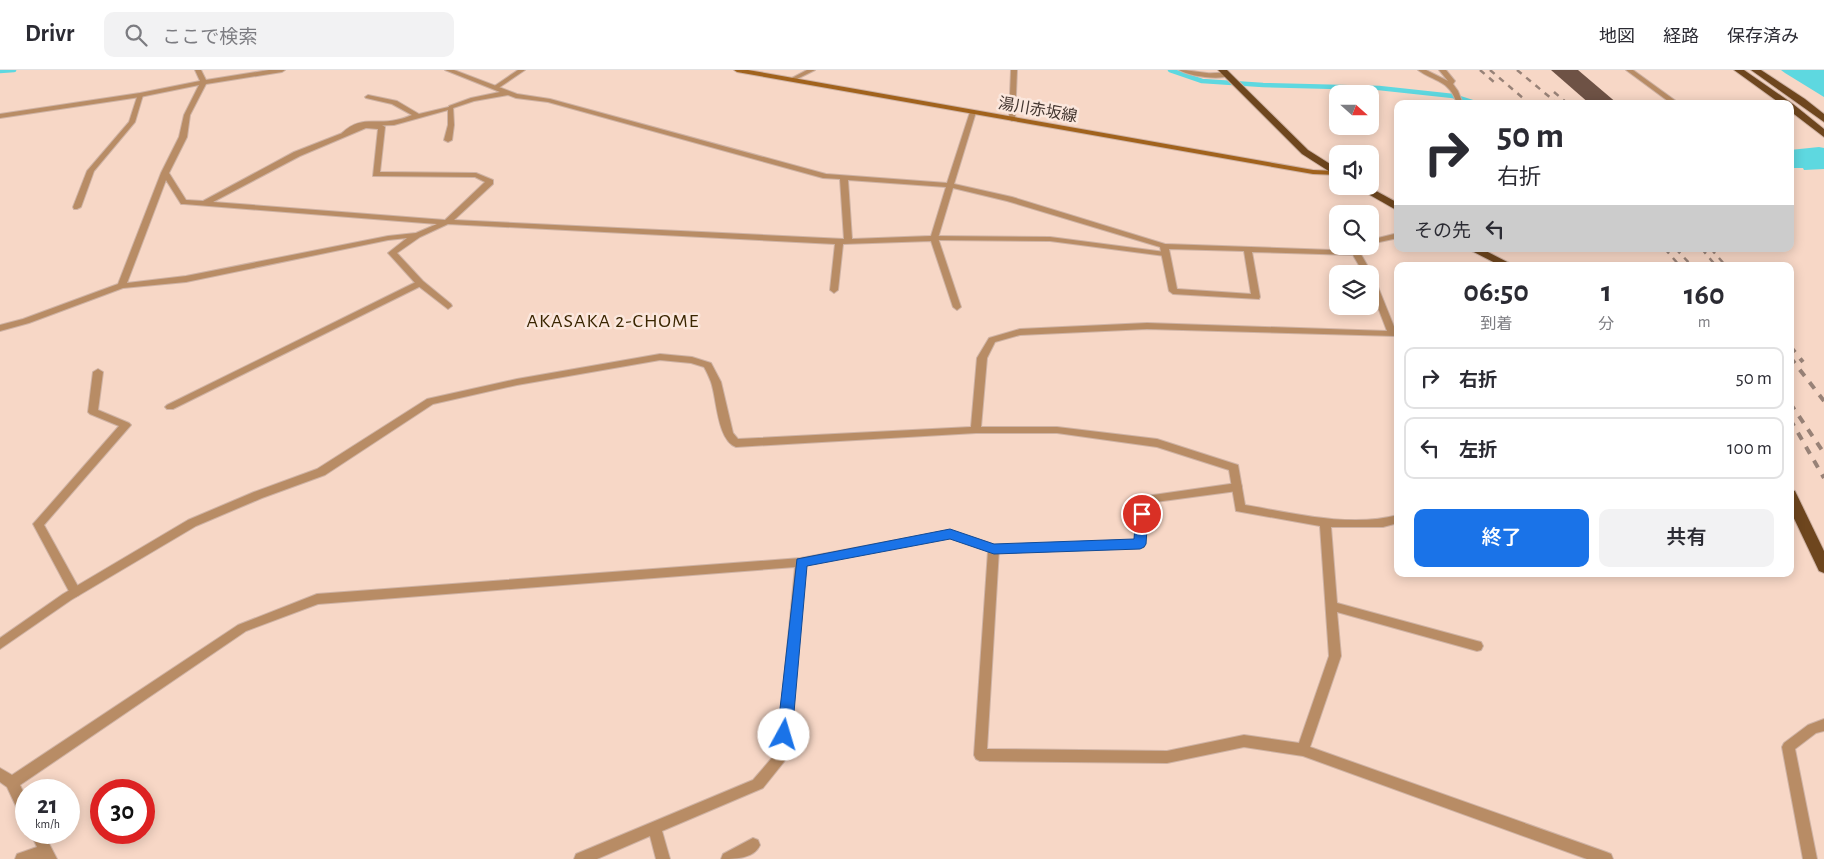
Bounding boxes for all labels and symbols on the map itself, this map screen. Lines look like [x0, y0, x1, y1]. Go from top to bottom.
north arrow [1329, 85, 1379, 135]
street label: 湯川赤坂線 [997, 94, 1079, 125]
district label: AKASAKA 2-CHOME [527, 311, 699, 331]
pin [1121, 493, 1163, 535]
position arrow [757, 708, 809, 760]
speed limit sign: 30 [90, 779, 155, 844]

